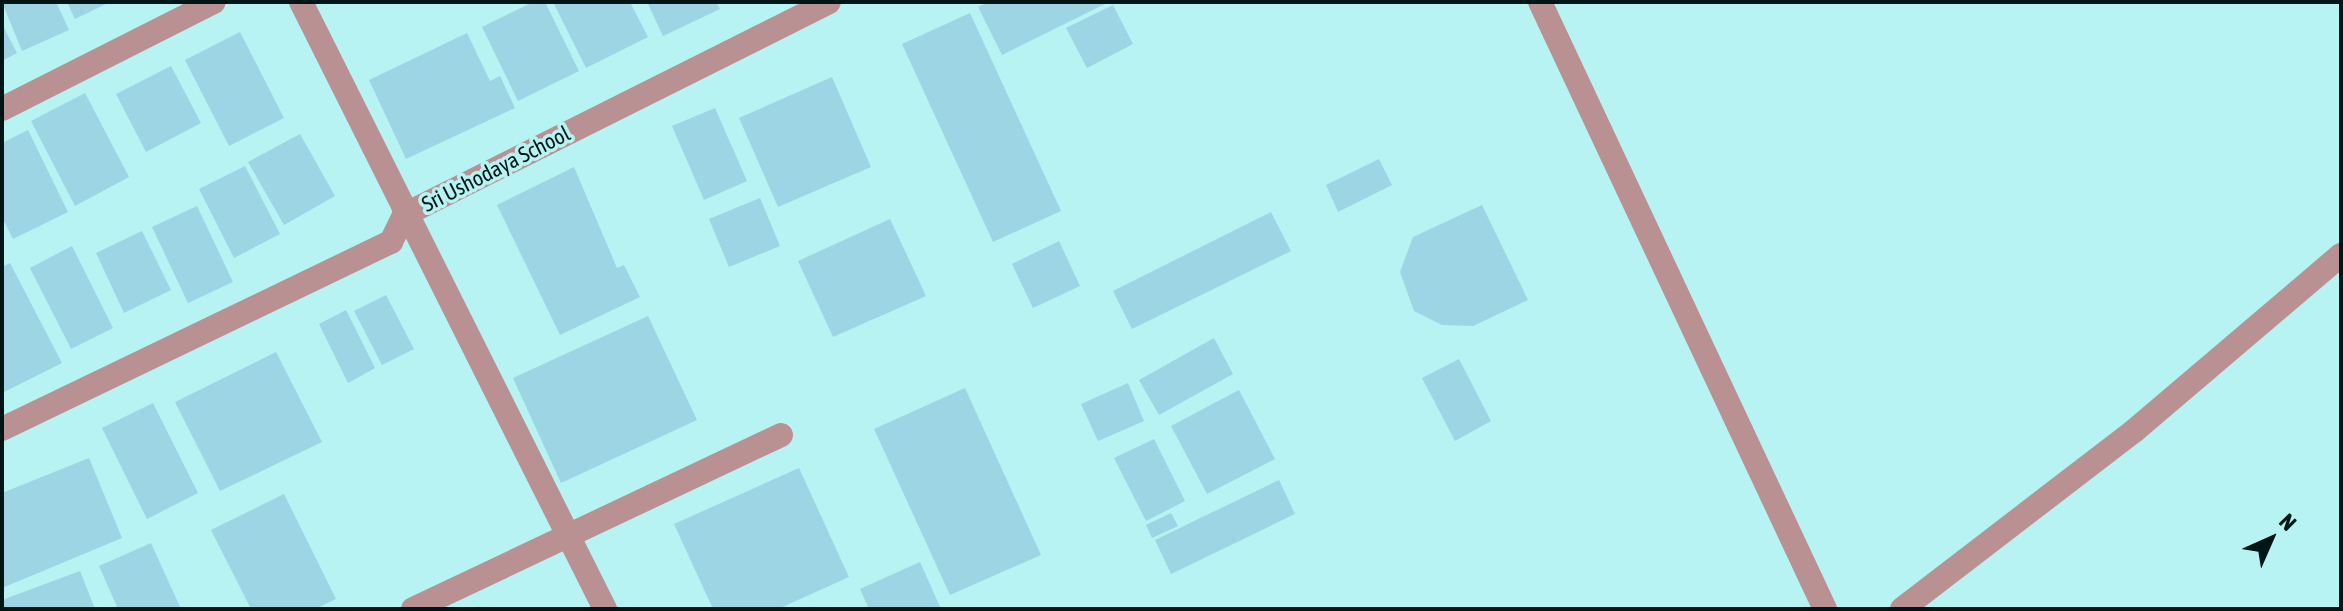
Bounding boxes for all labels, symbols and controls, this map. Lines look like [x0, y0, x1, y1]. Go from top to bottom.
street label: Sri Ushodaya School [417, 120, 575, 218]
north arrow [2231, 499, 2311, 579]
text: N [2274, 508, 2302, 536]

